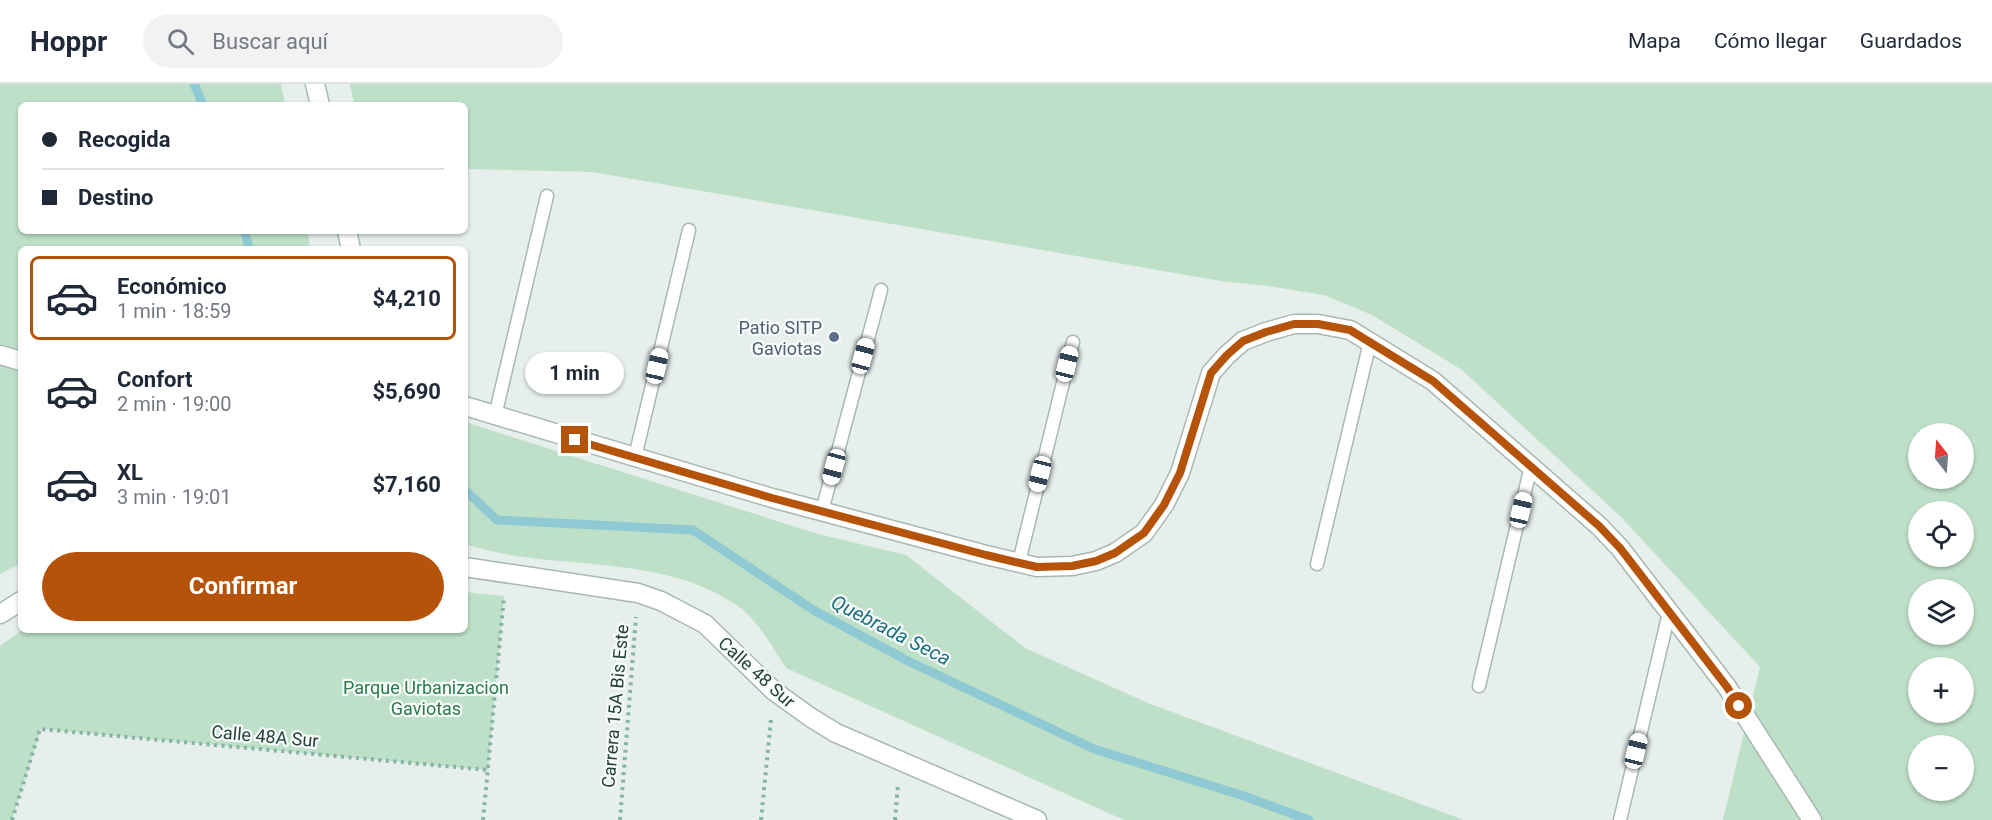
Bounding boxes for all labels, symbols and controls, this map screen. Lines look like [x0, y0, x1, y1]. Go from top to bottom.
search box [143, 14, 563, 68]
text: Hoppr [30, 25, 107, 58]
icon: search [164, 25, 197, 58]
text: Buscar aquí [212, 29, 328, 54]
text: Mapa [1628, 29, 1681, 53]
text: Cómo llegar [1714, 29, 1827, 53]
text: Guardados [1860, 29, 1962, 53]
text: Recogida [78, 127, 170, 152]
text: Destino [78, 185, 154, 210]
icon: car [45, 271, 99, 325]
text: Económico [117, 274, 227, 299]
text: $4,210 [372, 286, 441, 311]
text: 1 min · 18:59 [117, 299, 232, 323]
place label: Patio SITP Gaviotas [739, 317, 822, 359]
marker: Patio SITP Gaviotas [827, 330, 841, 344]
car [850, 336, 876, 376]
car [1054, 344, 1080, 384]
car [644, 346, 670, 386]
callout: 1 min [526, 353, 624, 395]
text: 1 min [549, 361, 600, 385]
icon: car [45, 364, 99, 418]
text: Confort [117, 367, 192, 392]
text: $5,690 [372, 379, 441, 404]
text: 2 min · 19:00 [117, 392, 232, 416]
north arrow [1908, 423, 1974, 489]
map controls [1908, 423, 1974, 801]
route end [561, 426, 588, 453]
car [821, 447, 847, 487]
car [1027, 454, 1053, 494]
icon: car [45, 457, 99, 511]
text: XL [117, 460, 143, 485]
text: $7,160 [372, 472, 441, 497]
text: 3 min · 19:01 [117, 485, 232, 509]
car [1508, 490, 1534, 530]
button: locate [1908, 501, 1974, 567]
button: Confirmar [42, 552, 444, 621]
button: layers [1908, 579, 1974, 645]
water label: Quebrada Seca [827, 590, 955, 670]
street label: Carrera 15A Bis Este [597, 623, 633, 789]
street label: Calle 48 Sur [714, 632, 800, 712]
button: + [1908, 657, 1974, 723]
park label: Parque Urbanizacion Gaviotas [343, 677, 509, 719]
route start [1725, 692, 1752, 719]
street label: Calle 48A Sur [211, 721, 319, 751]
car [1623, 731, 1649, 771]
button: − [1908, 735, 1974, 801]

